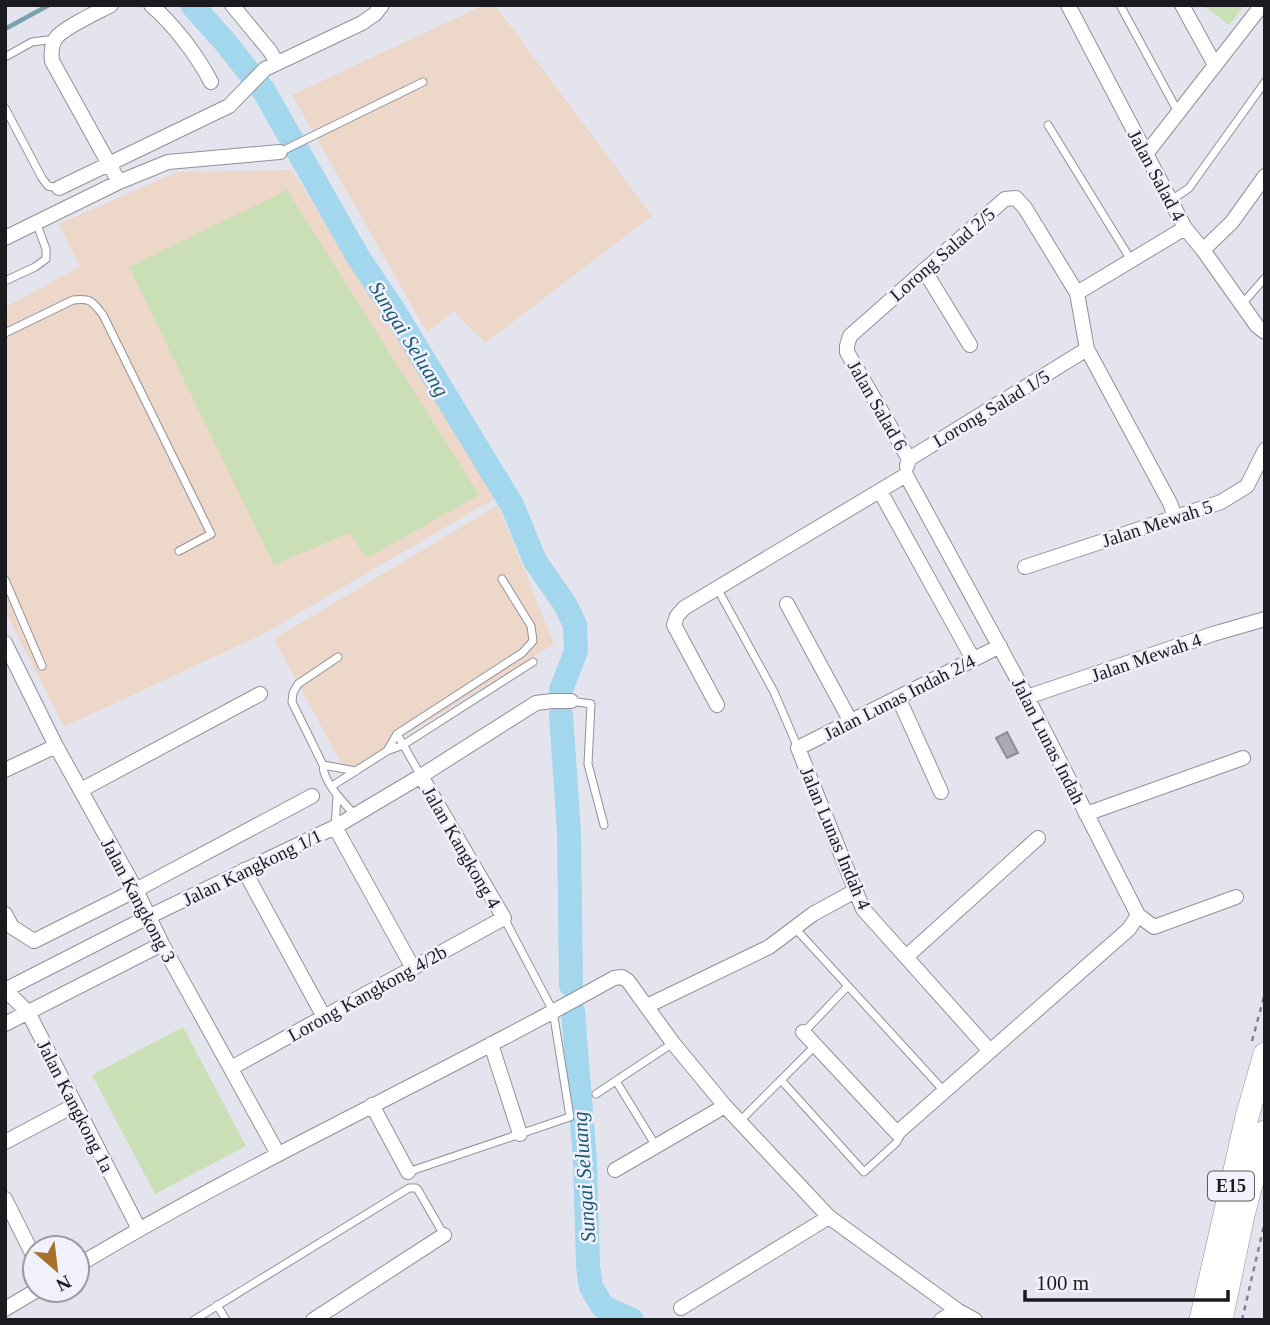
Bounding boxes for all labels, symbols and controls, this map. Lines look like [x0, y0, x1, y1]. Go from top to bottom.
street label: Jalan Salad 4 [1124, 126, 1190, 225]
street label: Lorong Salad 2/5 [886, 203, 999, 306]
water label: Sungai Seluang [364, 277, 454, 401]
street label: Jalan Salad 6 [843, 357, 912, 454]
street label: Lorong Salad 1/5 [929, 365, 1053, 451]
street label: Jalan Mewah 5 [1099, 496, 1215, 551]
street label: Jalan Mewah 4 [1088, 629, 1204, 686]
street label: Jalan Lunas Indah 2/4 [820, 650, 979, 745]
street label: Jalan Lunas Indah [1008, 675, 1090, 808]
street label: Jalan Lunas Indah 4 [796, 764, 875, 913]
street label: Jalan Kangkong 4 [418, 783, 505, 912]
street label: Jalan Kangkong 1/1 [179, 825, 325, 910]
street label: Jalan Kangkong 3 [97, 835, 180, 966]
street label: Lorong Kangkong 4/2b [284, 941, 450, 1046]
street label: Jalan Kangkong 1a [33, 1037, 118, 1176]
water label: Sungai Seluang [567, 1111, 601, 1243]
road number: E15 [1208, 1171, 1254, 1200]
north arrow [21, 1234, 91, 1304]
scale bar [1025, 1258, 1228, 1302]
text: N [53, 1271, 75, 1296]
text: 100 m [1036, 1271, 1089, 1295]

